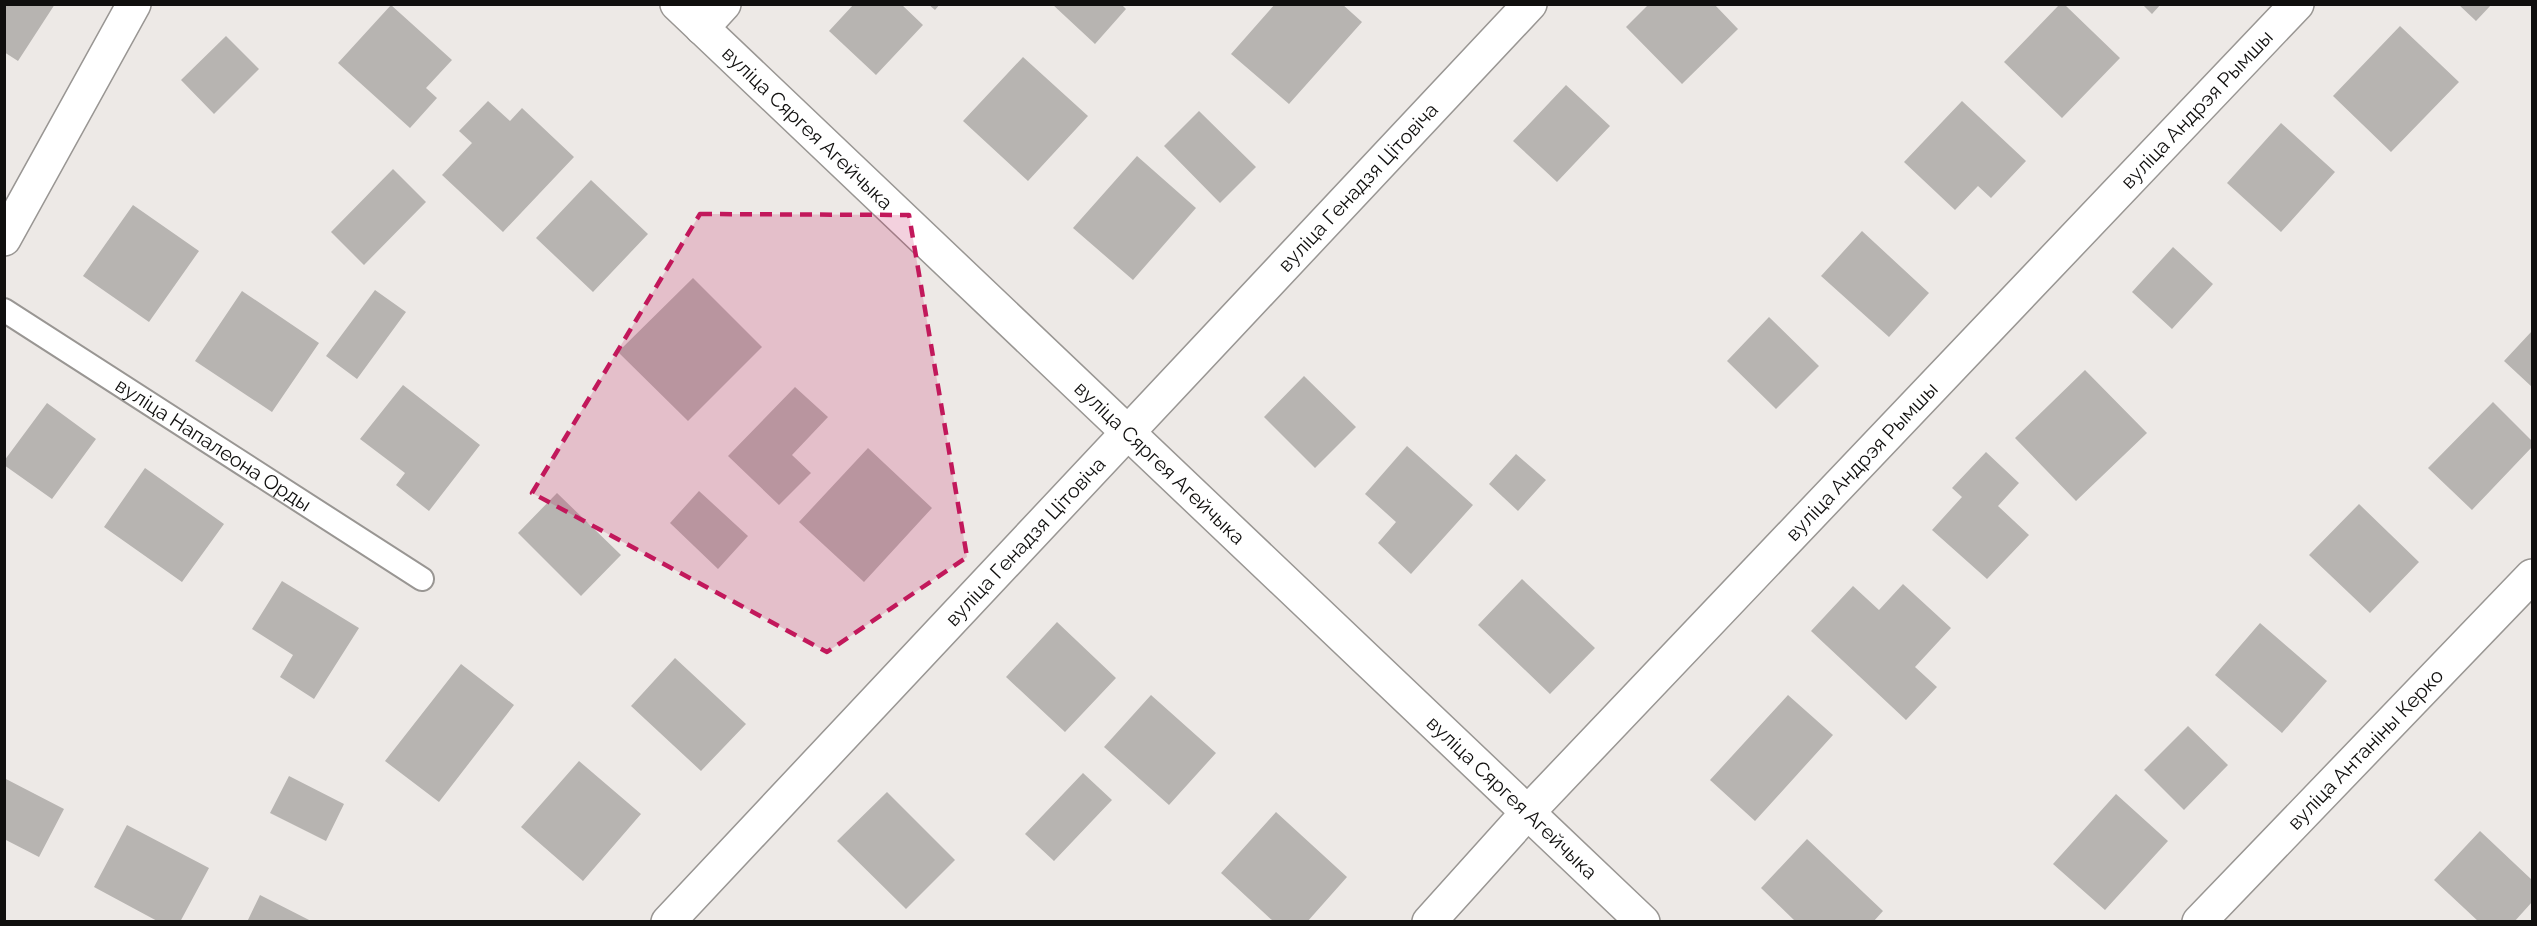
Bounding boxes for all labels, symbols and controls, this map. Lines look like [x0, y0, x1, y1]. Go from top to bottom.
street label: вуліца Андрэя Рымшы [2116, 25, 2278, 194]
street label: вуліца Сяргея Агейчыка [717, 41, 898, 215]
street label: вуліца Генадзя Цітовіча [1273, 98, 1443, 277]
street label: вуліца Напалеона Орды [111, 373, 316, 517]
street label: вуліца Сяргея Агейчыка [1069, 376, 1250, 549]
street label: вуліца Андрэя Рымшы [1781, 377, 1943, 546]
street label: вуліца Генадзя Цітовіча [940, 452, 1110, 631]
street label: вуліца Антаніны Керко [2283, 664, 2448, 835]
street label: вуліца Сяргея Агейчыка [1422, 711, 1602, 884]

